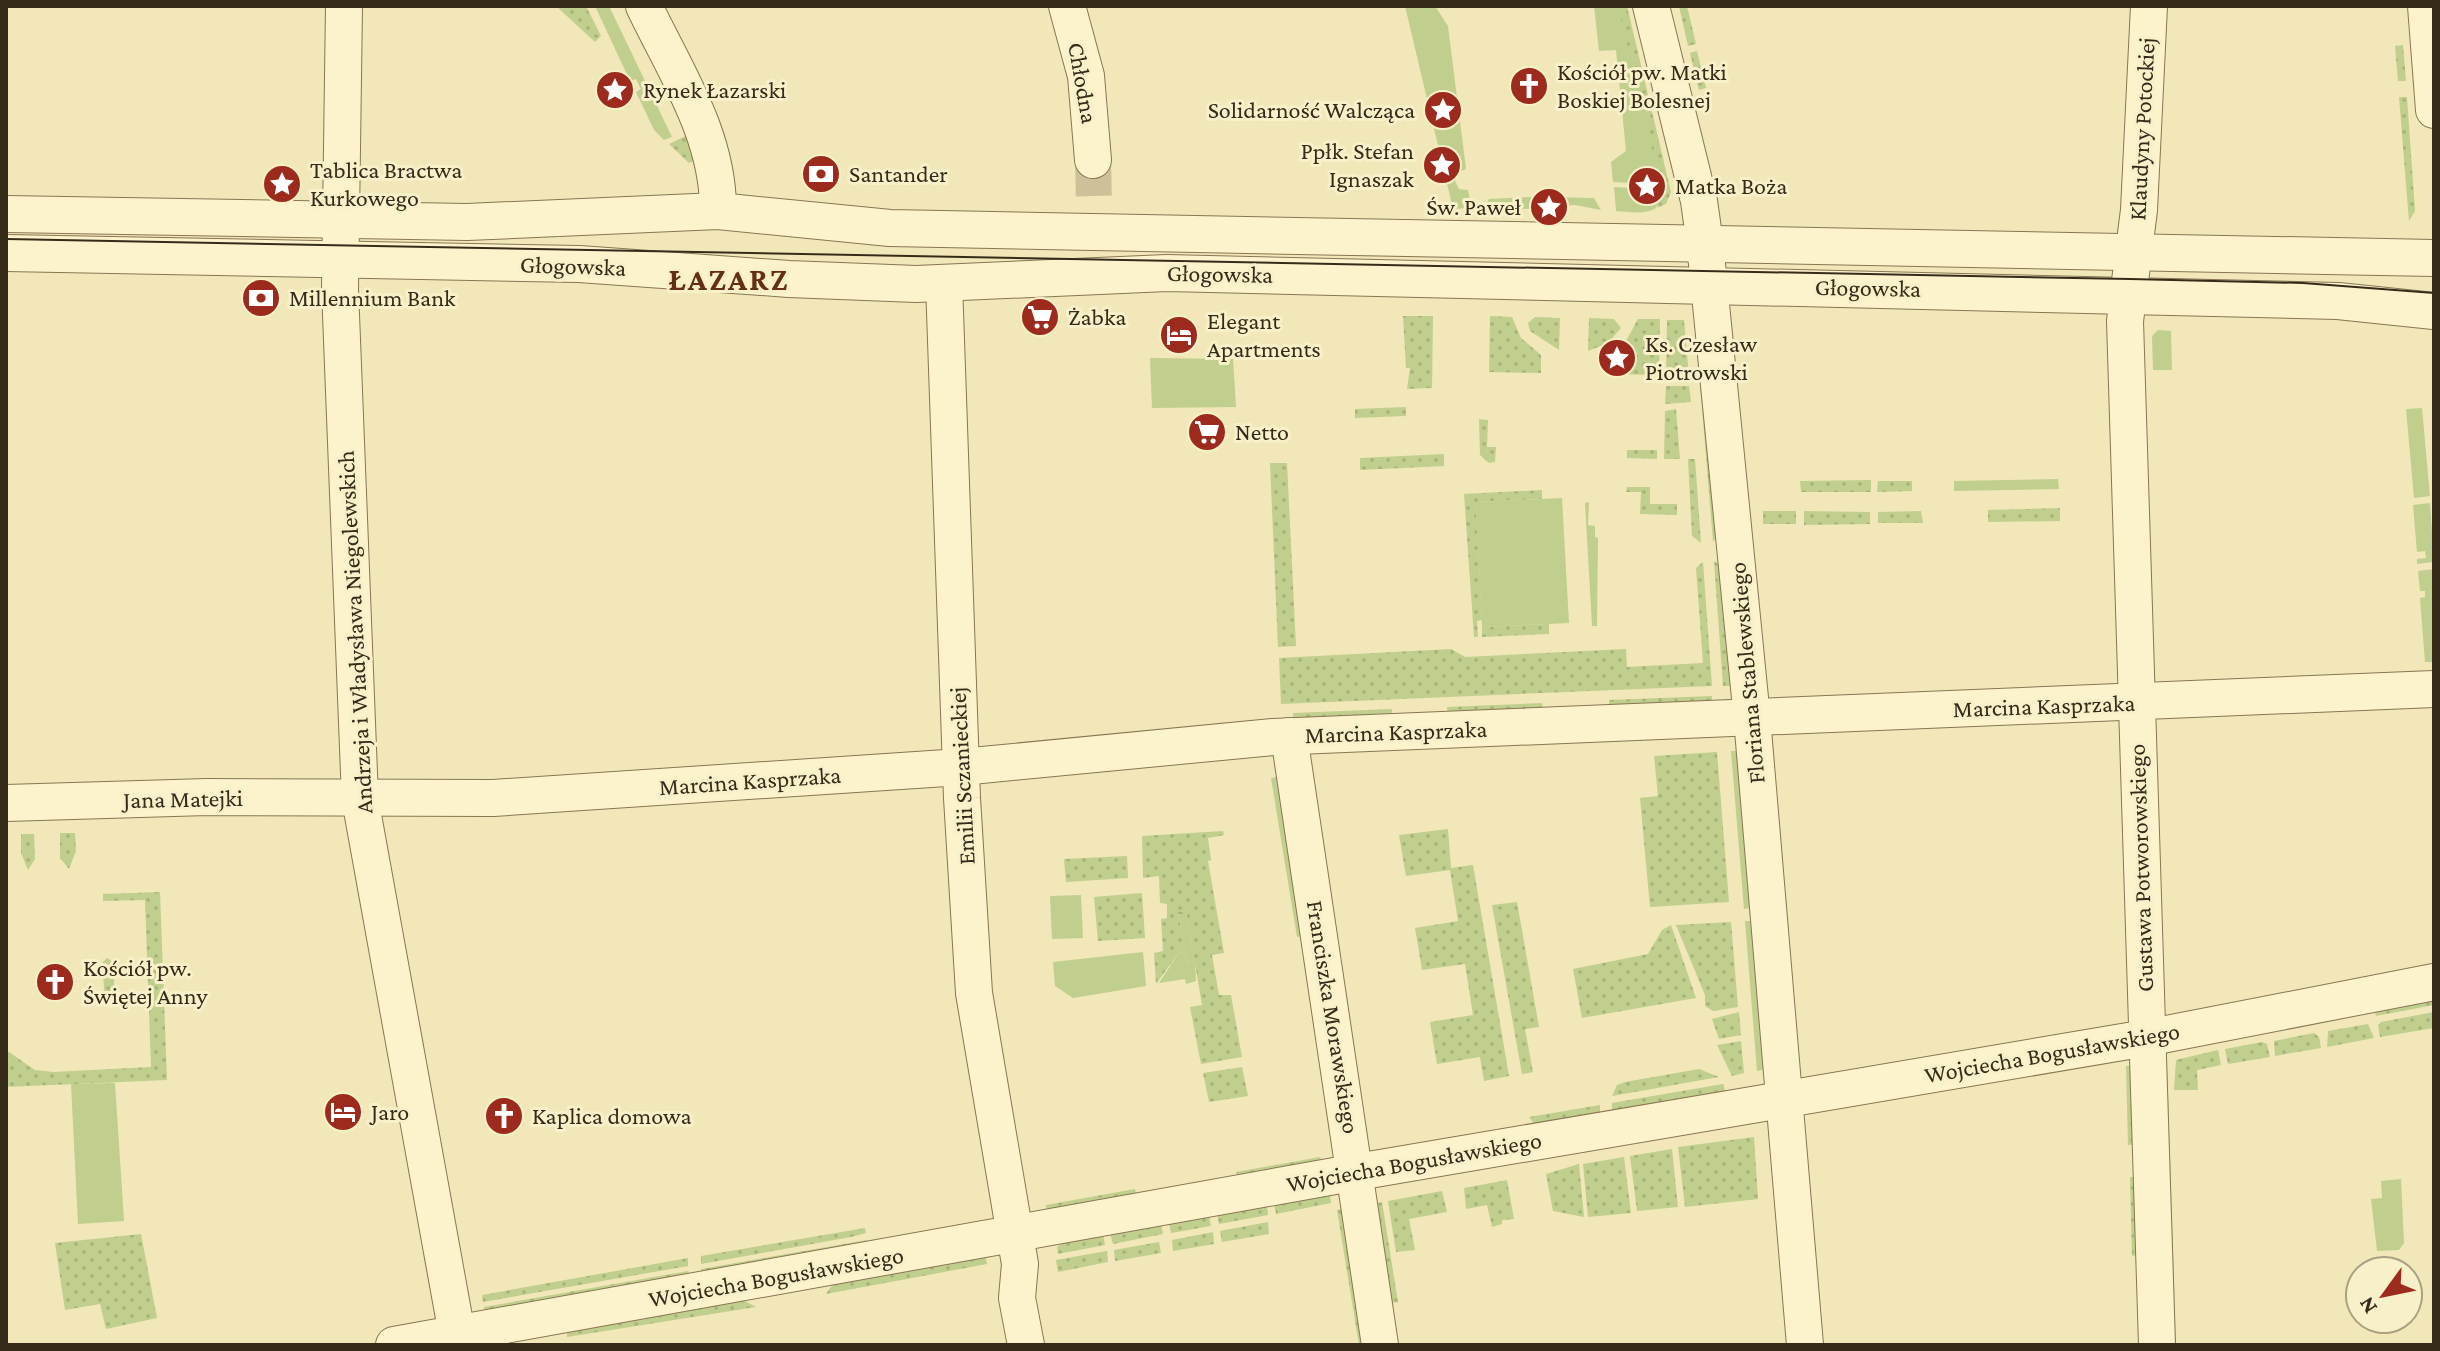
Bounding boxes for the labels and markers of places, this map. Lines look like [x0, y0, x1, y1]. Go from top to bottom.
place label: Kościół pw. Matki Boskiej Bolesnej [1557, 58, 1727, 113]
church icon: Kościół pw. Matki Boskiej Bolesnej [1508, 65, 1550, 107]
place icon: Rynek Łazarski [594, 69, 636, 111]
place label: Rynek Łazarski [643, 76, 786, 103]
place icon: Solidarność Walcząca [1422, 89, 1464, 131]
place label: Solidarność Walcząca [1208, 96, 1415, 123]
place label: Ppłk. Stefan Ignaszak [1301, 137, 1415, 192]
place icon: Ppłk. Stefan Ignaszak [1421, 144, 1463, 186]
bank icon: Santander [800, 153, 842, 195]
place label: Tablica Bractwa Kurkowego [310, 156, 462, 211]
place label: Santander [849, 160, 948, 187]
place icon: Tablica Bractwa Kurkowego [261, 163, 303, 205]
place icon: Matka Boża [1626, 165, 1668, 207]
place label: Matka Boża [1675, 172, 1787, 199]
place icon: Św. Paweł [1528, 186, 1570, 228]
place label: Św. Paweł [1426, 193, 1522, 220]
bank icon: Millennium Bank [240, 277, 282, 319]
place label: Millennium Bank [289, 284, 456, 311]
supermarket icon: Żabka [1019, 296, 1061, 338]
place label: Żabka [1068, 303, 1126, 330]
place label: Elegant Apartments [1207, 307, 1321, 362]
hotel icon: Elegant Apartments [1158, 314, 1200, 356]
place label: Ks. Czesław Piotrowski [1645, 330, 1758, 385]
place icon: Ks. Czesław Piotrowski [1596, 337, 1638, 379]
supermarket icon: Netto [1186, 411, 1228, 453]
place label: Netto [1235, 418, 1289, 445]
place label: Kościół pw. Świętej Anny [83, 954, 209, 1009]
church icon: Kościół pw. Świętej Anny [34, 961, 76, 1003]
hotel icon: Jaro [322, 1091, 364, 1133]
church icon: Kaplica domowa [483, 1095, 525, 1137]
place label: Jaro [369, 1098, 409, 1125]
place label: Kaplica domowa [532, 1102, 692, 1129]

